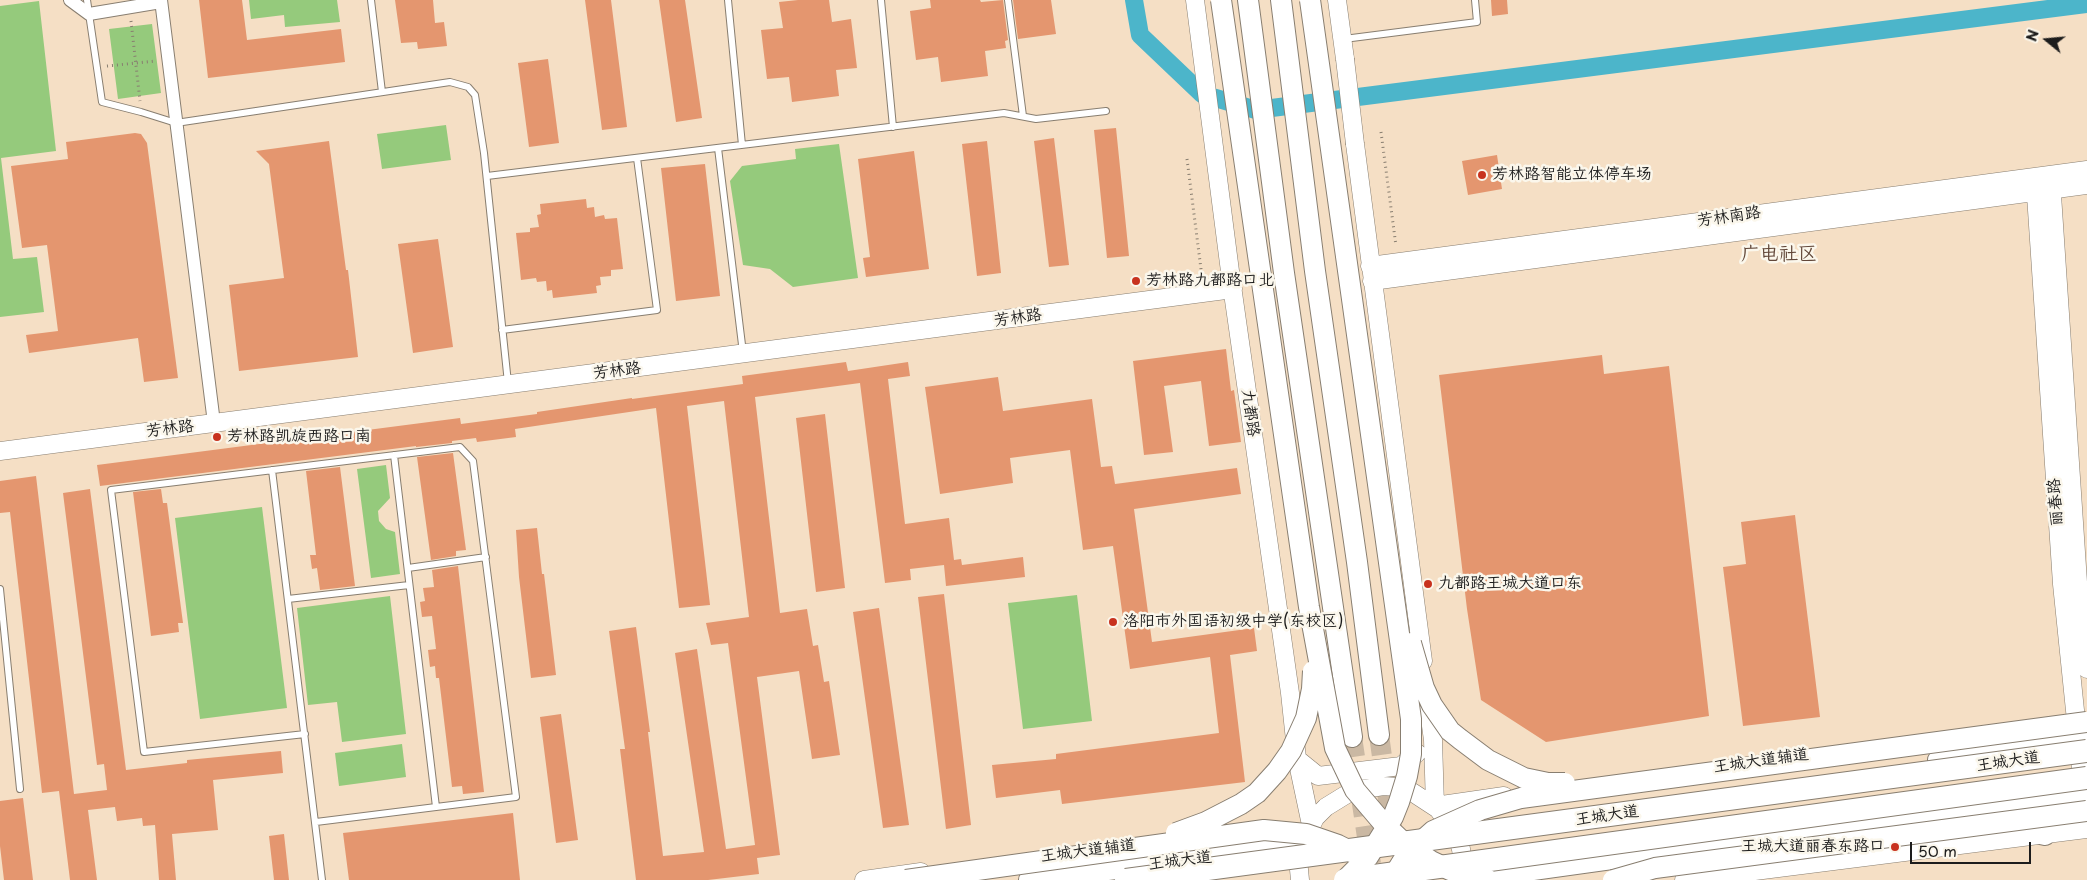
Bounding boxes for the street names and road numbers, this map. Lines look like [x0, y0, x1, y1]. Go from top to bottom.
street label: 芳林南路 [1696, 203, 1762, 231]
street label: 芳林路 [993, 305, 1043, 331]
street label: 芳林路 [592, 359, 642, 383]
street label: 九都路 [1237, 388, 1263, 438]
street label: 芳林路 [145, 417, 195, 441]
street label: 丽春路 [2045, 477, 2067, 527]
street label: 王城大道辅道 [1712, 745, 1810, 777]
street label: 王城大道 [1975, 748, 2041, 776]
street label: 王城大道 [1574, 802, 1640, 830]
street label: 王城大道辅道 [1039, 836, 1137, 866]
street label: 王城大道 [1147, 848, 1213, 874]

